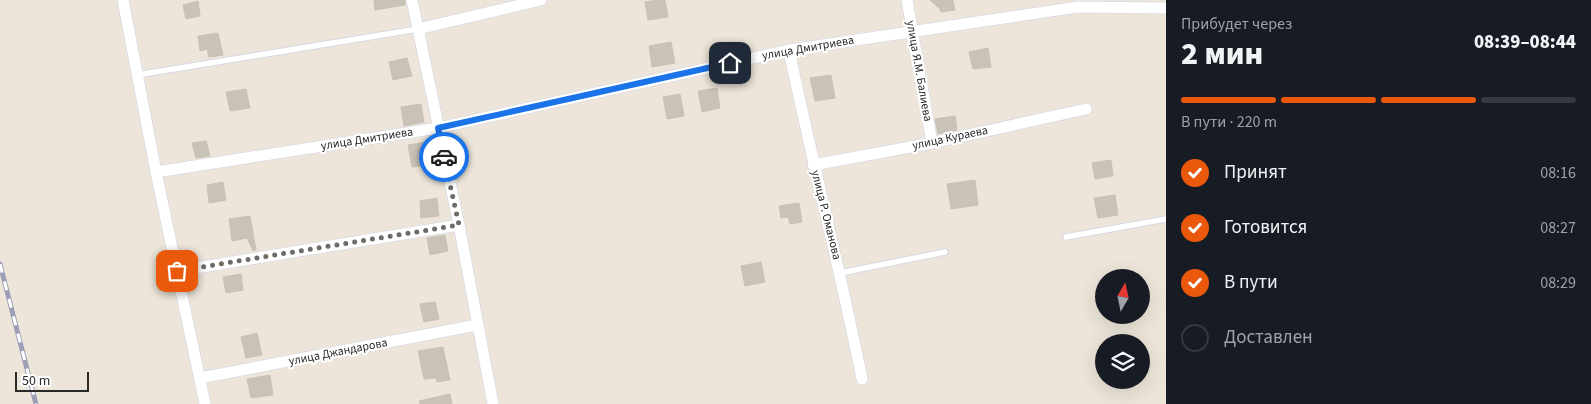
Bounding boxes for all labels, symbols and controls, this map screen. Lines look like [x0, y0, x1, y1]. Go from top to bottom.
text: Прибудет через [1181, 13, 1292, 35]
street label: улица Я.М. Балиева [902, 19, 936, 123]
text: 08:39–08:44 [1474, 29, 1576, 56]
text: 2 мин [1181, 31, 1263, 77]
street label: улица Дмитриева [761, 32, 855, 64]
pin [709, 42, 751, 84]
icon: home [716, 49, 744, 77]
text: В пути · 220 m [1181, 111, 1277, 133]
street label: улица Кураева [911, 122, 989, 154]
street label: улица Дмитриева [320, 123, 414, 155]
courier [419, 132, 469, 182]
icon: car [430, 143, 458, 171]
icon: check [1181, 159, 1209, 187]
text: Принят [1224, 159, 1287, 186]
text: 08:16 [1540, 162, 1576, 184]
street label: улица Р. Оманова [807, 168, 845, 262]
icon: check [1181, 214, 1209, 242]
text: Готовится [1224, 214, 1307, 241]
text: 08:27 [1540, 217, 1576, 239]
pin [156, 250, 198, 292]
icon: bag [163, 257, 191, 285]
north arrow [1095, 269, 1150, 324]
map controls [1095, 269, 1150, 389]
icon: check [1181, 269, 1209, 297]
text: В пути [1224, 269, 1278, 296]
text: 08:29 [1540, 272, 1576, 294]
text: Доставлен [1224, 324, 1313, 351]
street label: улица Джандарова [287, 334, 389, 370]
button: layers [1095, 334, 1150, 389]
scale bar [15, 369, 89, 392]
text: 50 m [22, 371, 50, 391]

